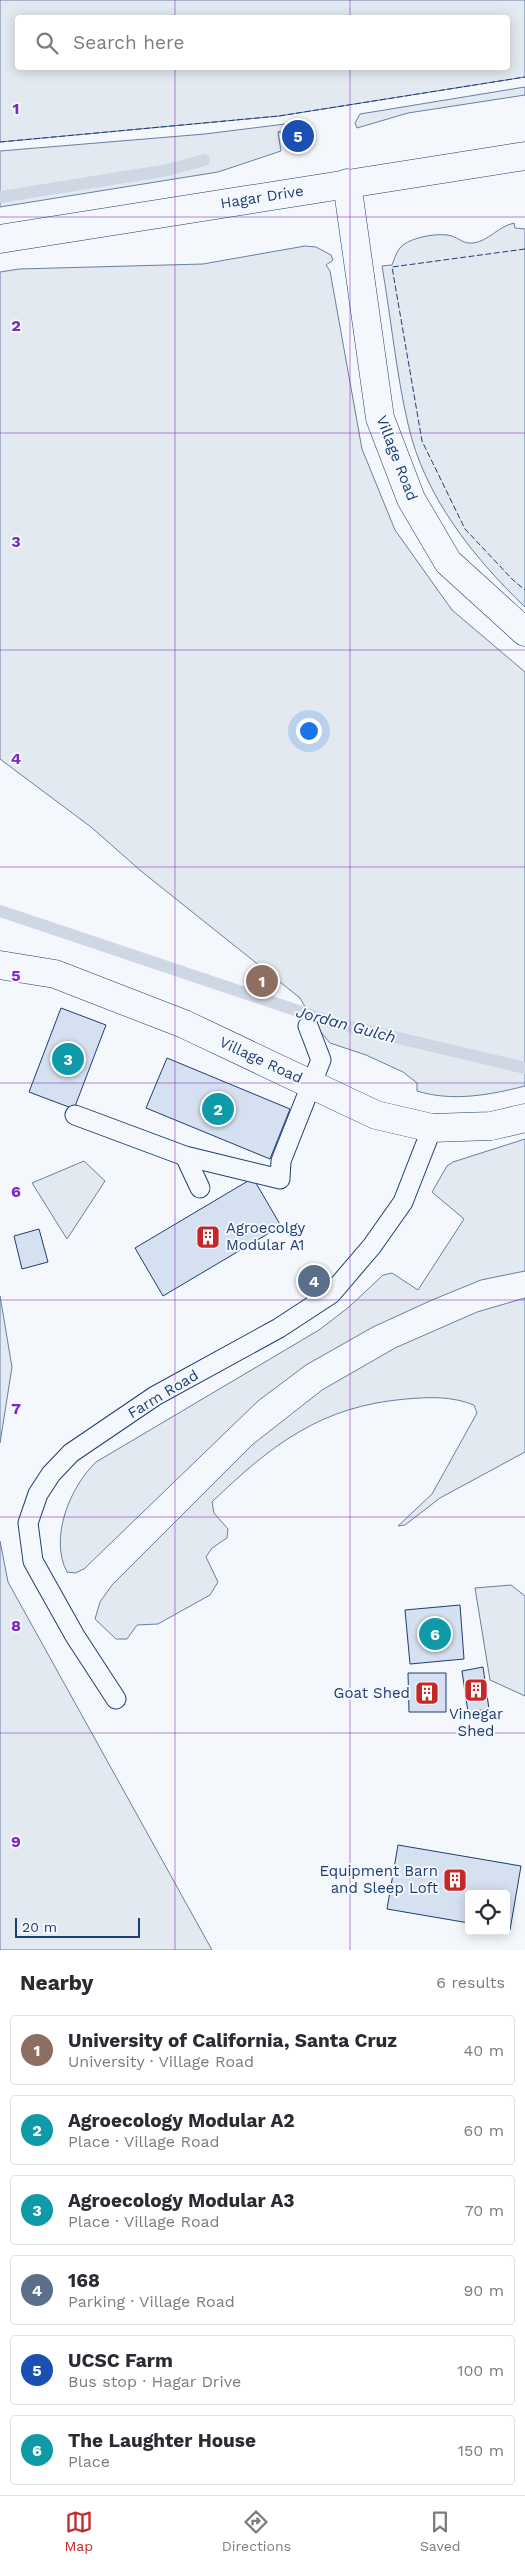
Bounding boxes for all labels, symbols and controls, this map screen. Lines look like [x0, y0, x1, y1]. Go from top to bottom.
search box [15, 15, 510, 70]
icon: search [33, 29, 61, 57]
text: Search here [73, 31, 184, 54]
text: 1 [13, 99, 19, 118]
pin: 5 [282, 117, 314, 155]
street label: Hagar Drive [219, 182, 305, 212]
text: 2 [11, 316, 21, 335]
street label: Village Road [373, 413, 421, 503]
text: 3 [11, 532, 21, 551]
your location [296, 718, 322, 744]
text: 4 [11, 749, 21, 768]
pin: 1 [246, 962, 278, 1000]
text: 5 [11, 966, 21, 985]
water label: Jordan Gulch [294, 1002, 398, 1047]
street label: Village Road [217, 1033, 305, 1087]
pin: 3 [52, 1040, 84, 1078]
pin: 2 [202, 1090, 234, 1128]
text: 6 [11, 1182, 21, 1201]
place label: Agroecolgy Modular A1 [226, 1219, 305, 1254]
building icon: Agroecolgy Modular A1 [195, 1224, 221, 1250]
pin: 4 [298, 1262, 330, 1300]
street label: Farm Road [124, 1366, 202, 1422]
text: 7 [11, 1399, 21, 1418]
pin: 6 [419, 1615, 451, 1653]
text: 8 [11, 1616, 21, 1635]
building icon: Vinegar Shed [463, 1677, 489, 1703]
building icon: Goat Shed [414, 1680, 440, 1706]
place label: Goat Shed [334, 1684, 410, 1702]
place label: Vinegar Shed [449, 1705, 503, 1740]
text: 9 [11, 1832, 21, 1851]
place label: Equipment Barn and Sleep Loft [319, 1862, 439, 1897]
building icon: Equipment Barn and Sleep Loft [442, 1867, 468, 1893]
map controls [465, 1890, 510, 1935]
button: locate [465, 1890, 510, 1935]
scale bar [15, 1915, 140, 1938]
text: 20 m [22, 1919, 57, 1935]
text: Nearby [20, 1970, 93, 1995]
text: 6 results [436, 1973, 505, 1992]
text: University of California, Santa Cruz [68, 2029, 397, 2052]
text: 1 [34, 2041, 40, 2060]
text: 40 m [464, 2041, 504, 2060]
text: University · Village Road [68, 2052, 254, 2071]
text: Agroecology Modular A2 [68, 2109, 295, 2132]
text: 2 [32, 2121, 42, 2140]
text: 60 m [464, 2121, 504, 2140]
text: Place · Village Road [68, 2132, 220, 2151]
text: Agroecology Modular A3 [68, 2189, 295, 2212]
text: 3 [32, 2201, 42, 2220]
text: 70 m [465, 2201, 504, 2220]
text: Place · Village Road [68, 2212, 220, 2231]
text: 168 [68, 2269, 100, 2292]
text: 4 [32, 2281, 42, 2300]
text: 90 m [463, 2281, 504, 2300]
text: Parking · Village Road [68, 2292, 235, 2311]
text: UCSC Farm [68, 2349, 173, 2372]
text: 5 [32, 2361, 42, 2380]
text: 100 m [457, 2361, 504, 2380]
text: Bus stop · Hagar Drive [68, 2372, 241, 2391]
text: The Laughter House [68, 2429, 256, 2452]
text: 6 [32, 2441, 42, 2460]
text: 150 m [458, 2441, 504, 2460]
text: Place [68, 2452, 110, 2471]
tab: Map [64, 2508, 93, 2554]
tab: Directions [222, 2508, 291, 2554]
tab: Saved [420, 2508, 461, 2554]

